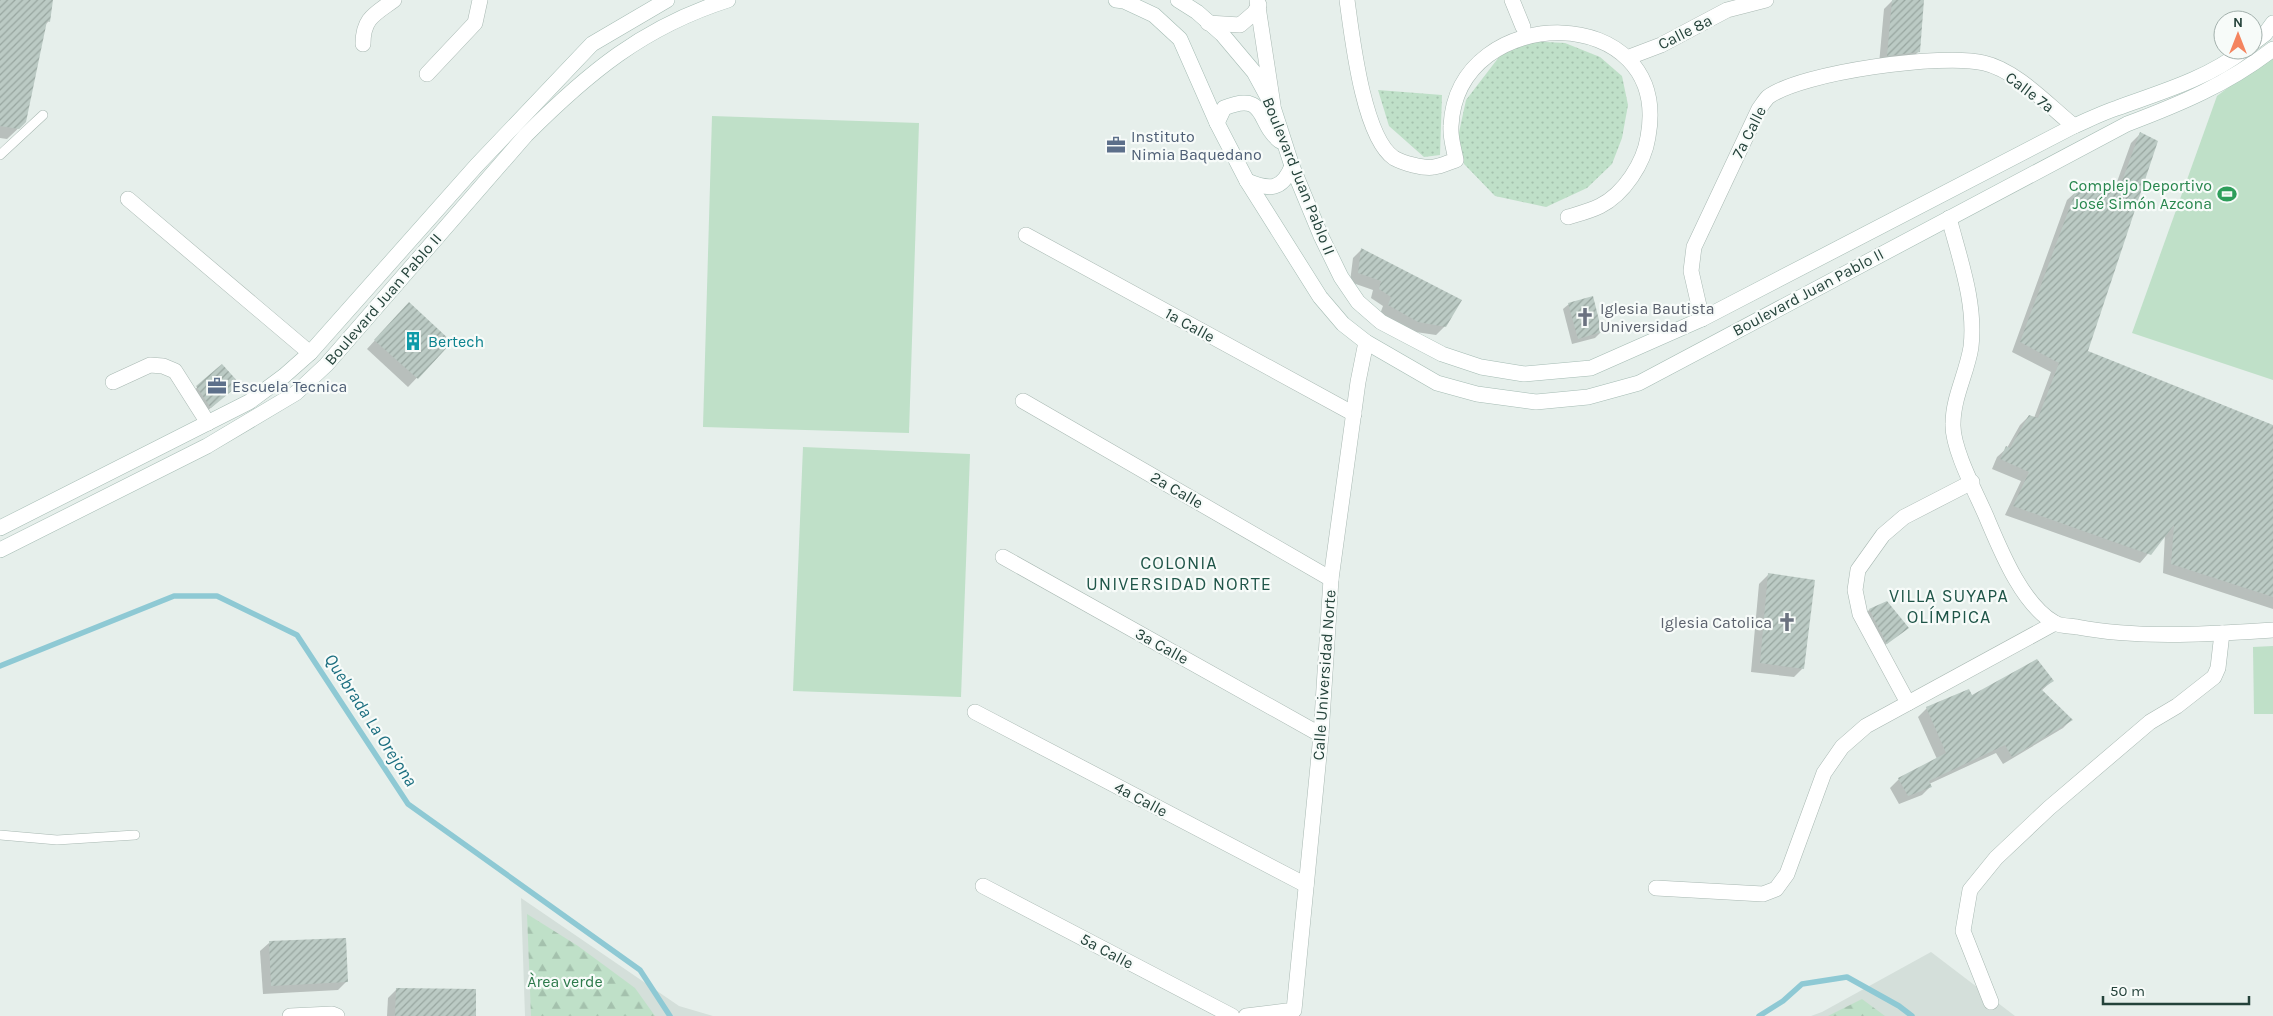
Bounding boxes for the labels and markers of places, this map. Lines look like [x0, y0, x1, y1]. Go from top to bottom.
place label: Instituto Nimia Baquedano [1131, 127, 1262, 164]
office icon: Instituto Nimia Baquedano [1105, 134, 1127, 156]
place label: Complejo Deportivo José Simón Azcona [2069, 176, 2212, 213]
sports icon: Complejo Deportivo José Simón Azcona [2216, 183, 2238, 205]
place label: Iglesia Bautista Universidad [1600, 299, 1714, 336]
church icon: Iglesia Bautista Universidad [1574, 306, 1596, 328]
building icon: Bertech [402, 330, 424, 352]
place label: Bertech [428, 332, 484, 351]
office icon: Escuela Tecnica [206, 375, 228, 397]
place label: Escuela Tecnica [232, 377, 347, 396]
church icon: Iglesia Catolica [1776, 611, 1798, 633]
place label: Iglesia Catolica [1660, 613, 1772, 632]

